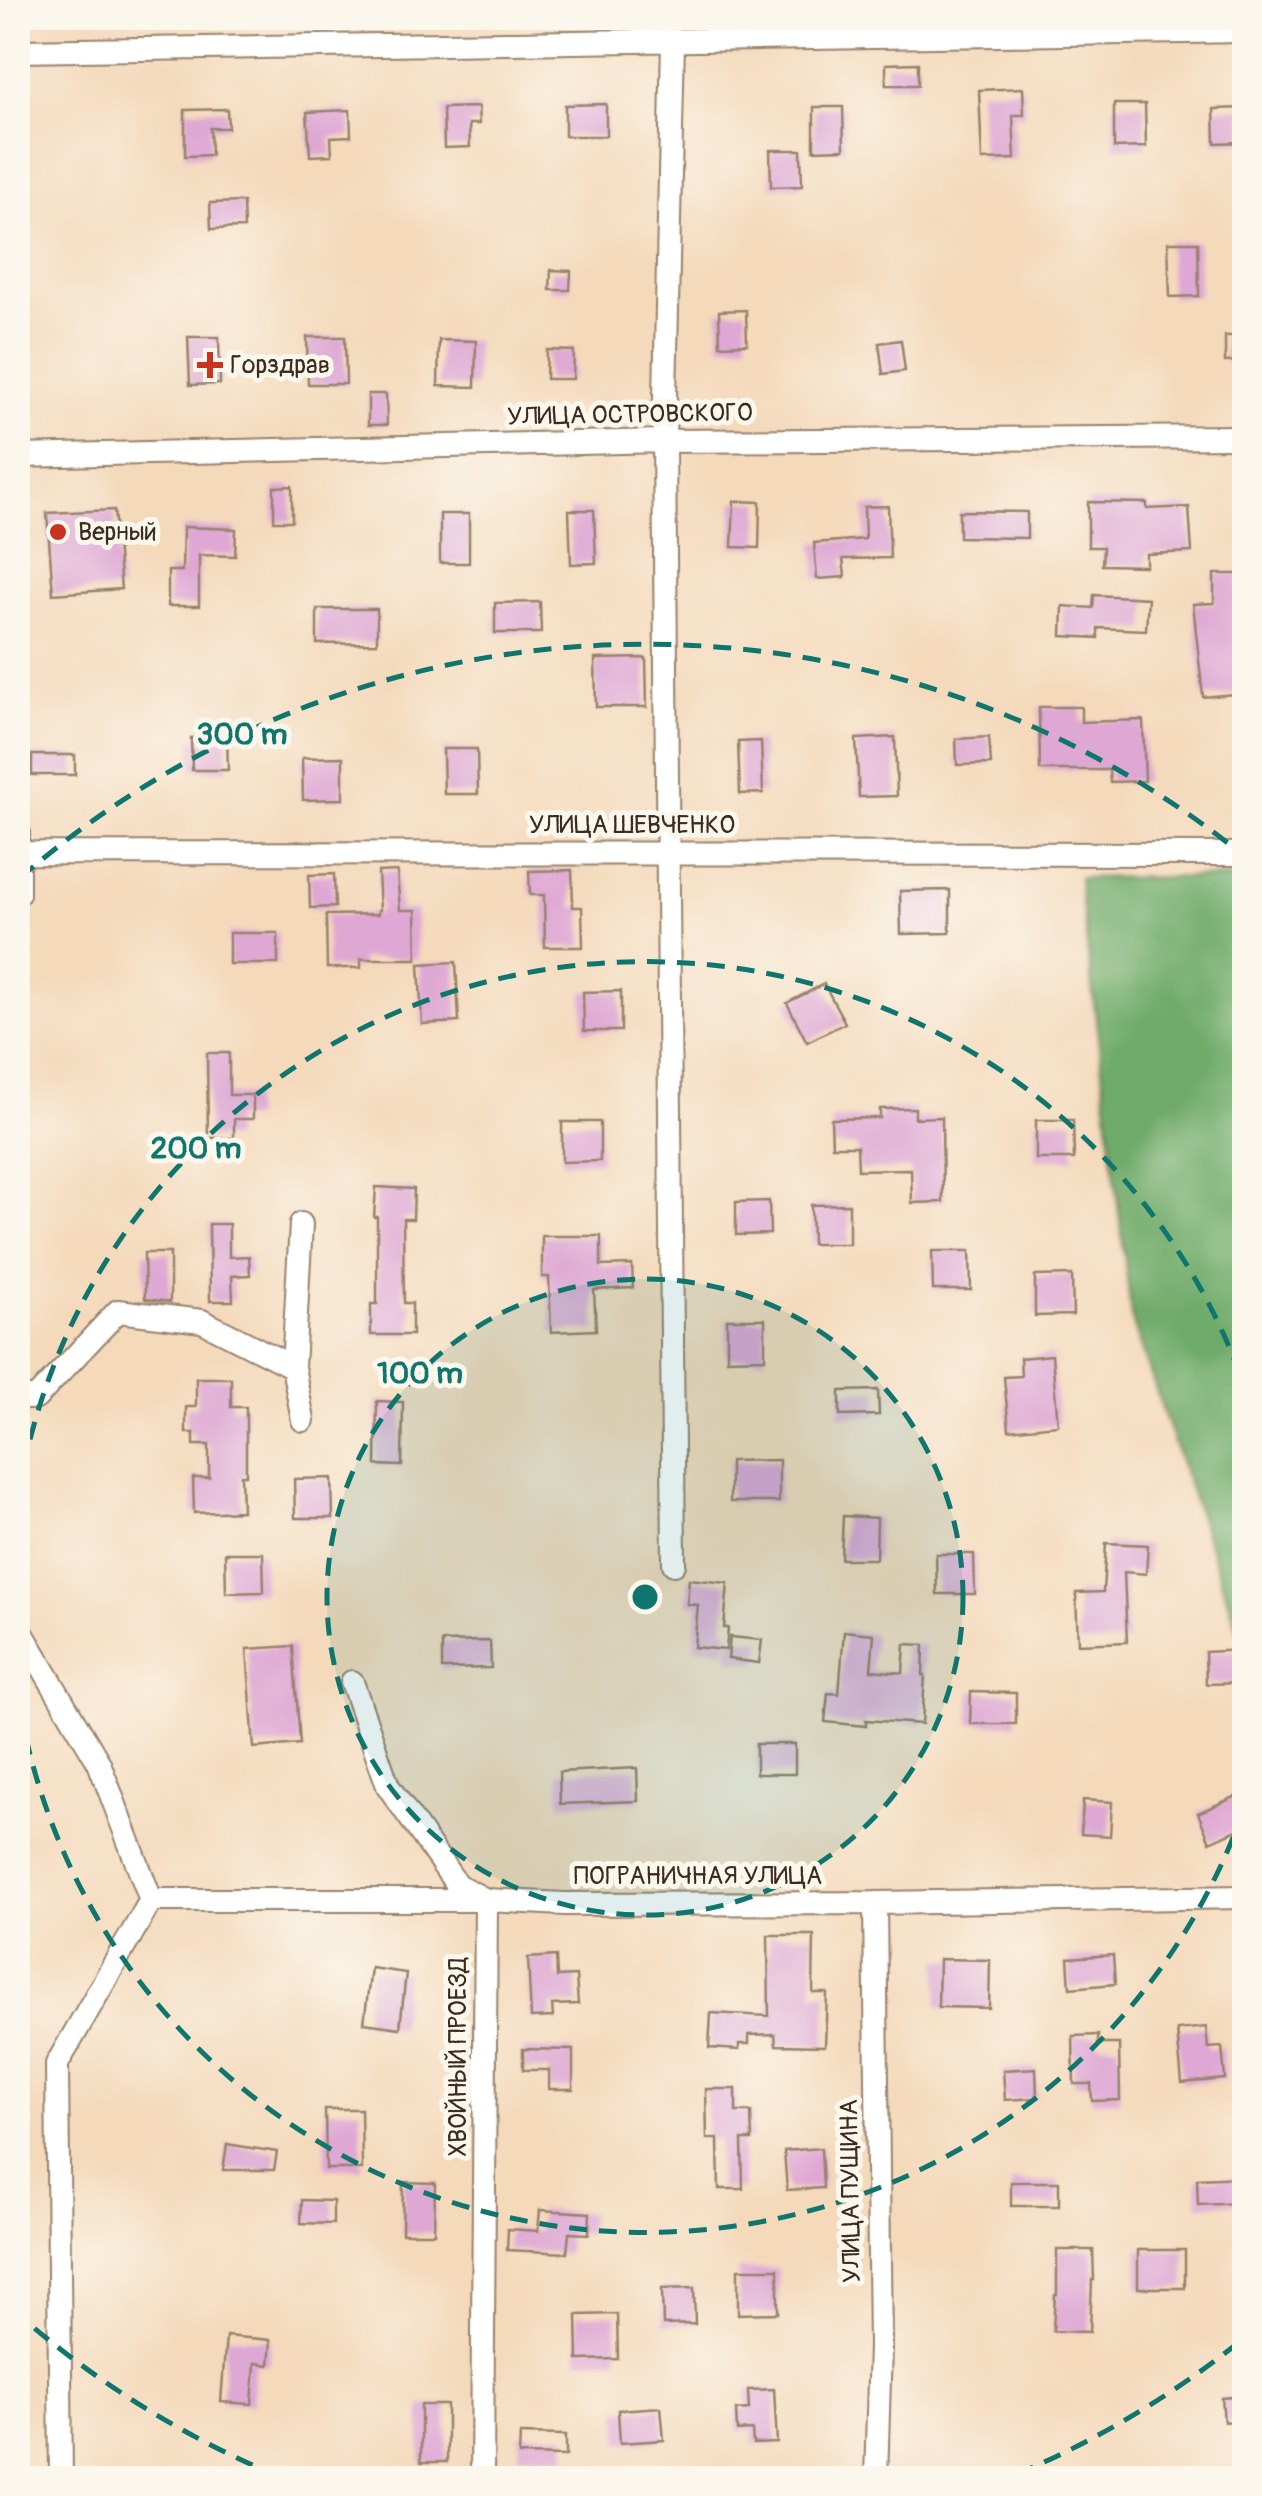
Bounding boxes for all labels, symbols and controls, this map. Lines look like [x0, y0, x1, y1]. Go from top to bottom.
place label: Горздрав [230, 350, 330, 381]
marker: Горздрав [199, 354, 221, 376]
street label: УЛИЦА ОСТРОВСКОГО [507, 397, 753, 433]
place label: Верный [78, 517, 157, 548]
marker: Верный [47, 521, 69, 543]
text: 300 m [197, 716, 287, 753]
street label: УЛИЦА ШЕВЧЕНКО [529, 810, 735, 841]
text: 200 m [151, 1130, 241, 1167]
text: 100 m [377, 1355, 463, 1392]
centre of rings [627, 1579, 663, 1615]
street label: ПОГРАНИЧНАЯ УЛИЦА [574, 1861, 822, 1892]
street label: ХВОЙНЫЙ ПРОЕЗД [443, 1957, 474, 2157]
street label: УЛИЦА ПУЩИНА [834, 2099, 868, 2283]

